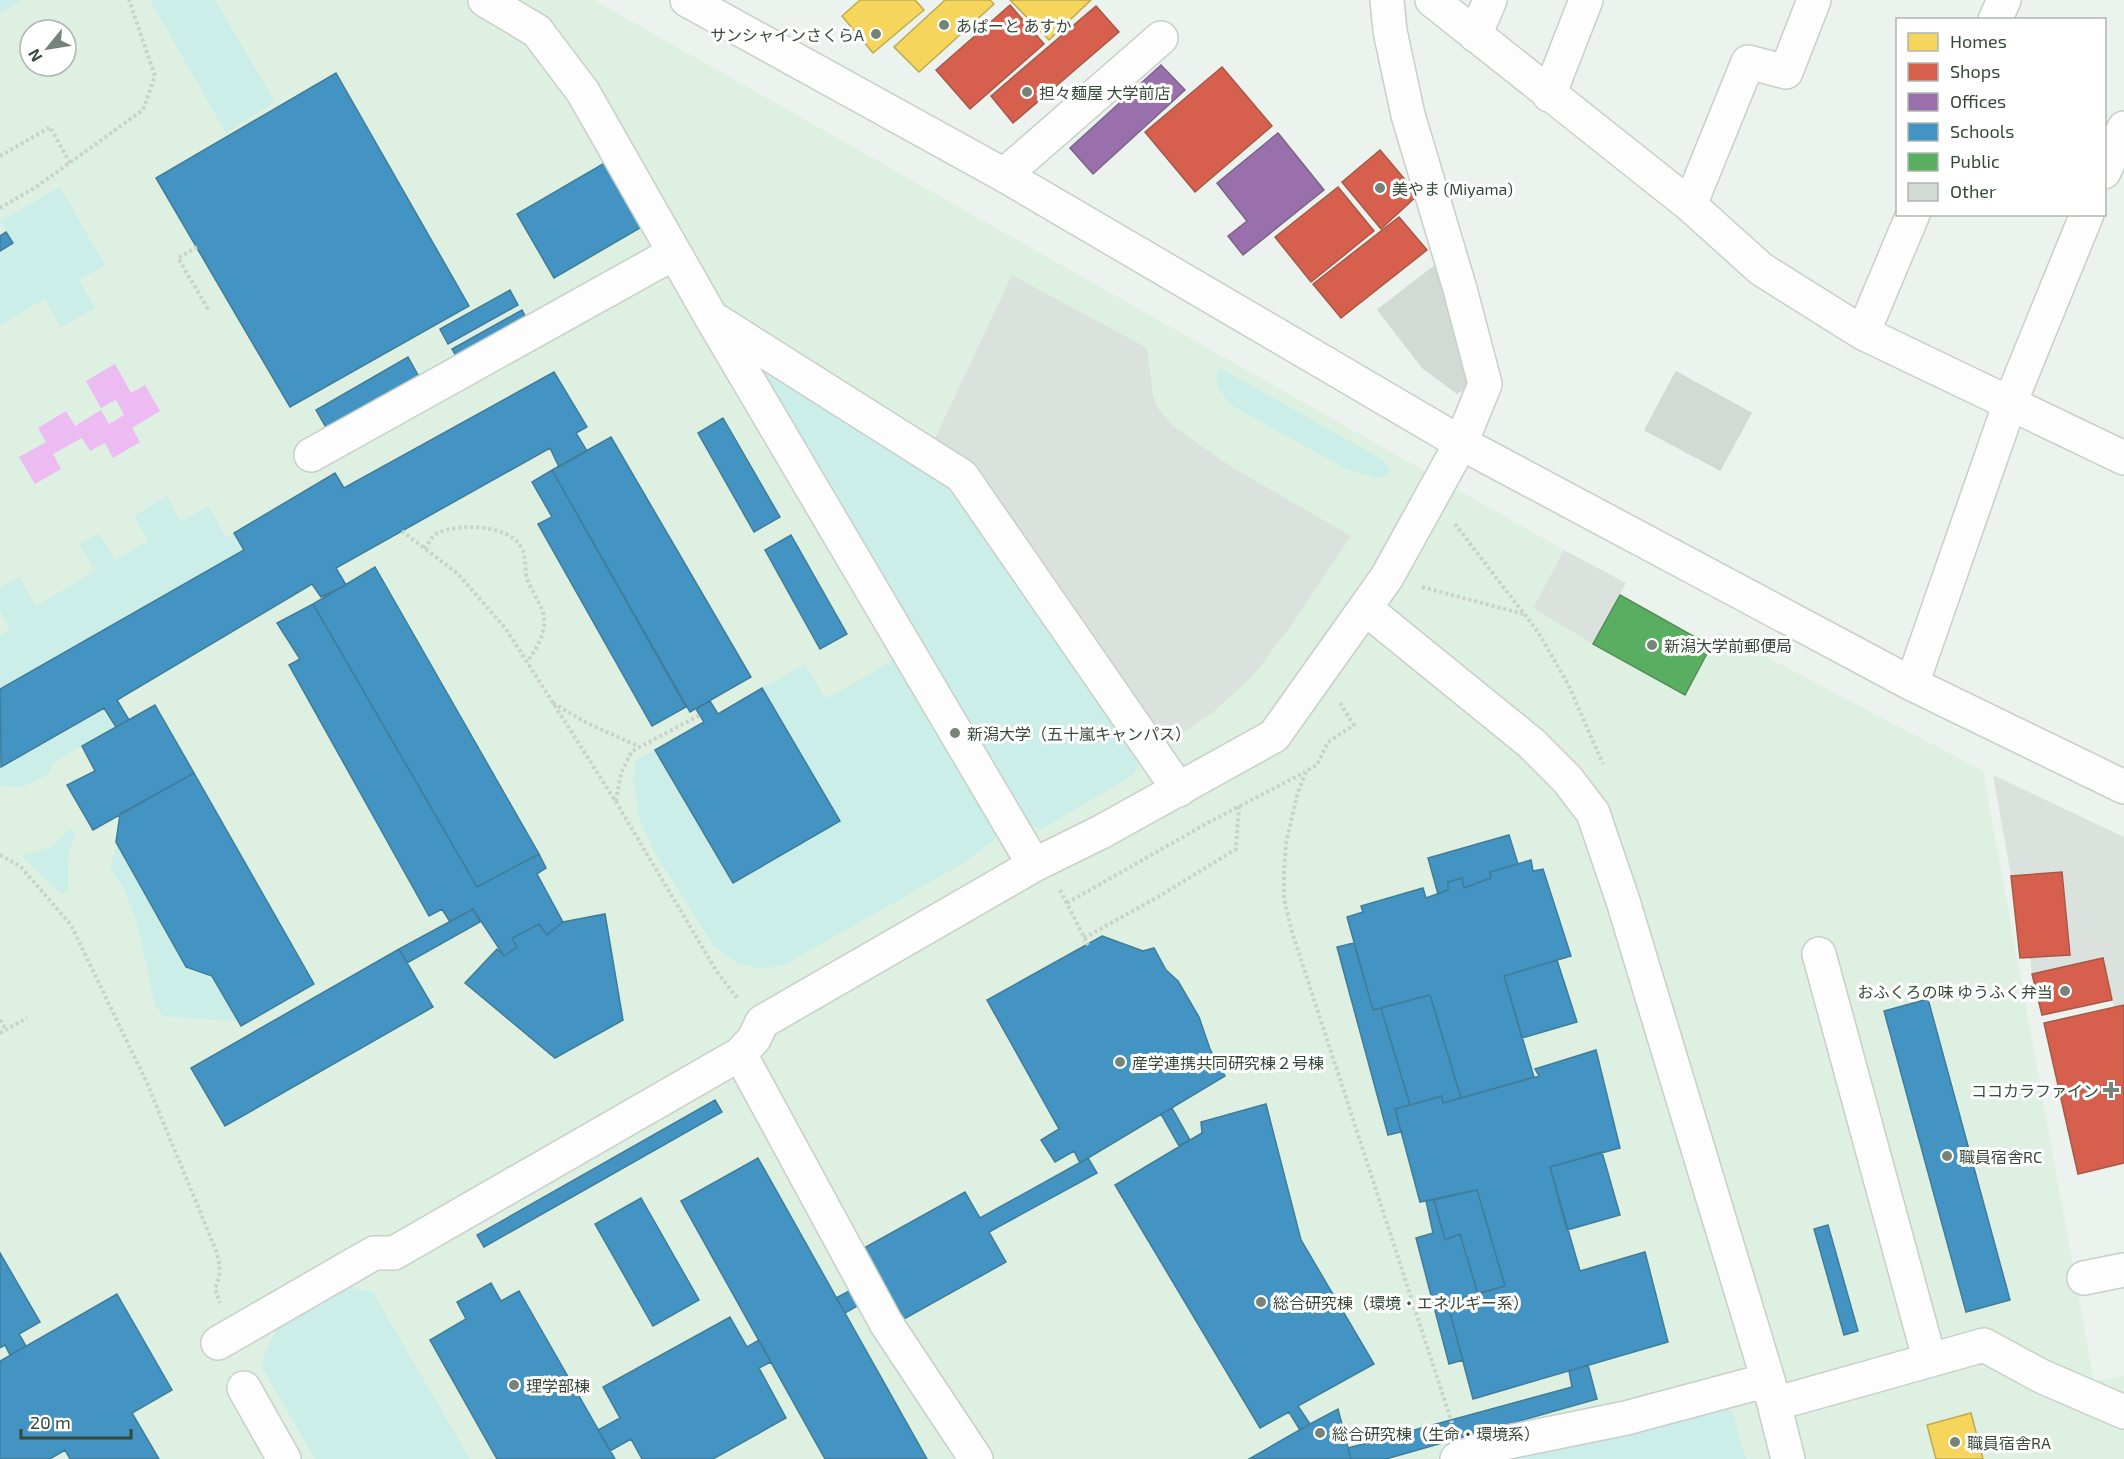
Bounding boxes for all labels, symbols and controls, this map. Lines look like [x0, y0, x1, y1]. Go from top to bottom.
place label: あぱーと あすか [956, 16, 1072, 35]
north arrow [18, 18, 78, 78]
marker: あぱーと あすか [937, 18, 951, 32]
legend [1896, 18, 2106, 216]
place label: サンシャインさくらA [710, 25, 864, 44]
marker: サンシャインさくらA [869, 27, 883, 41]
text: Homes [1950, 30, 2007, 52]
text: N [23, 46, 46, 66]
text: Shops [1950, 60, 2000, 82]
place label: 担々麺屋 大学前店 [1039, 83, 1171, 102]
marker: 担々麺屋 大学前店 [1020, 85, 1034, 99]
text: Offices [1950, 90, 2006, 112]
text: Schools [1950, 120, 2014, 142]
text: Public [1950, 150, 2000, 172]
place label: 美やま (Miyama) [1392, 179, 1513, 198]
text: Other [1950, 180, 1996, 202]
marker: 美やま (Miyama) [1373, 181, 1387, 195]
place label: 新潟大学前郵便局 [1664, 636, 1792, 655]
marker: 新潟大学前郵便局 [1645, 638, 1659, 652]
place label: 新潟大学（五十嵐キャンパス） [967, 724, 1191, 743]
marker: 新潟大学（五十嵐キャンパス） [948, 726, 962, 740]
place label: おふくろの味 ゆうふく弁当 [1857, 982, 2053, 1001]
marker: おふくろの味 ゆうふく弁当 [2058, 984, 2072, 998]
place label: 産学連携共同研究棟２号棟 [1132, 1053, 1324, 1072]
marker: 産学連携共同研究棟２号棟 [1113, 1055, 1127, 1069]
place label: ココカラファイン [1971, 1081, 2099, 1100]
marker: ココカラファイン [2104, 1083, 2118, 1097]
place label: 職員宿舎RC [1959, 1147, 2042, 1166]
marker: 職員宿舎RC [1940, 1149, 1954, 1163]
place label: 総合研究棟（環境・エネルギー系） [1273, 1293, 1529, 1312]
marker: 総合研究棟（環境・エネルギー系） [1254, 1295, 1268, 1309]
place label: 理学部棟 [526, 1376, 590, 1395]
marker: 理学部棟 [507, 1378, 521, 1392]
scale bar [21, 1402, 130, 1440]
text: 20 m [30, 1411, 71, 1433]
place label: 総合研究棟（生命・環境系） [1332, 1424, 1540, 1443]
marker: 総合研究棟（生命・環境系） [1313, 1426, 1327, 1440]
place label: 職員宿舎RA [1967, 1433, 2051, 1452]
marker: 職員宿舎RA [1948, 1435, 1962, 1449]

